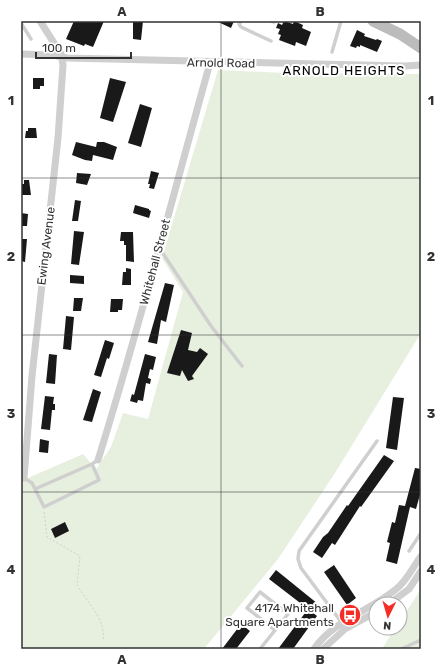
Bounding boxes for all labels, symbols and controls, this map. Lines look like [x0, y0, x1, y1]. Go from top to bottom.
text: A [117, 4, 127, 19]
text: B [315, 4, 325, 19]
scale bar [36, 34, 131, 60]
text: 100 m [42, 41, 76, 55]
street label: Arnold Road [187, 55, 255, 71]
district label: ARNOLD HEIGHTS [283, 63, 405, 78]
text: 1 [8, 93, 14, 108]
text: 1 [428, 93, 434, 108]
street label: Ewing Avenue [34, 206, 58, 286]
street label: Whitehall Street [137, 217, 173, 307]
text: 2 [7, 249, 15, 264]
text: 2 [427, 249, 435, 264]
text: 3 [7, 406, 16, 421]
text: 3 [427, 406, 436, 421]
text: 4 [7, 562, 16, 577]
text: 4 [427, 562, 436, 577]
north arrow [368, 596, 408, 636]
place label: 4174 Whitehall Square Apartments [225, 601, 334, 629]
bus stop icon: 4174 Whitehall Square Apartments [337, 602, 363, 628]
text: N [383, 619, 392, 632]
text: A [117, 652, 127, 667]
text: B [315, 652, 325, 667]

